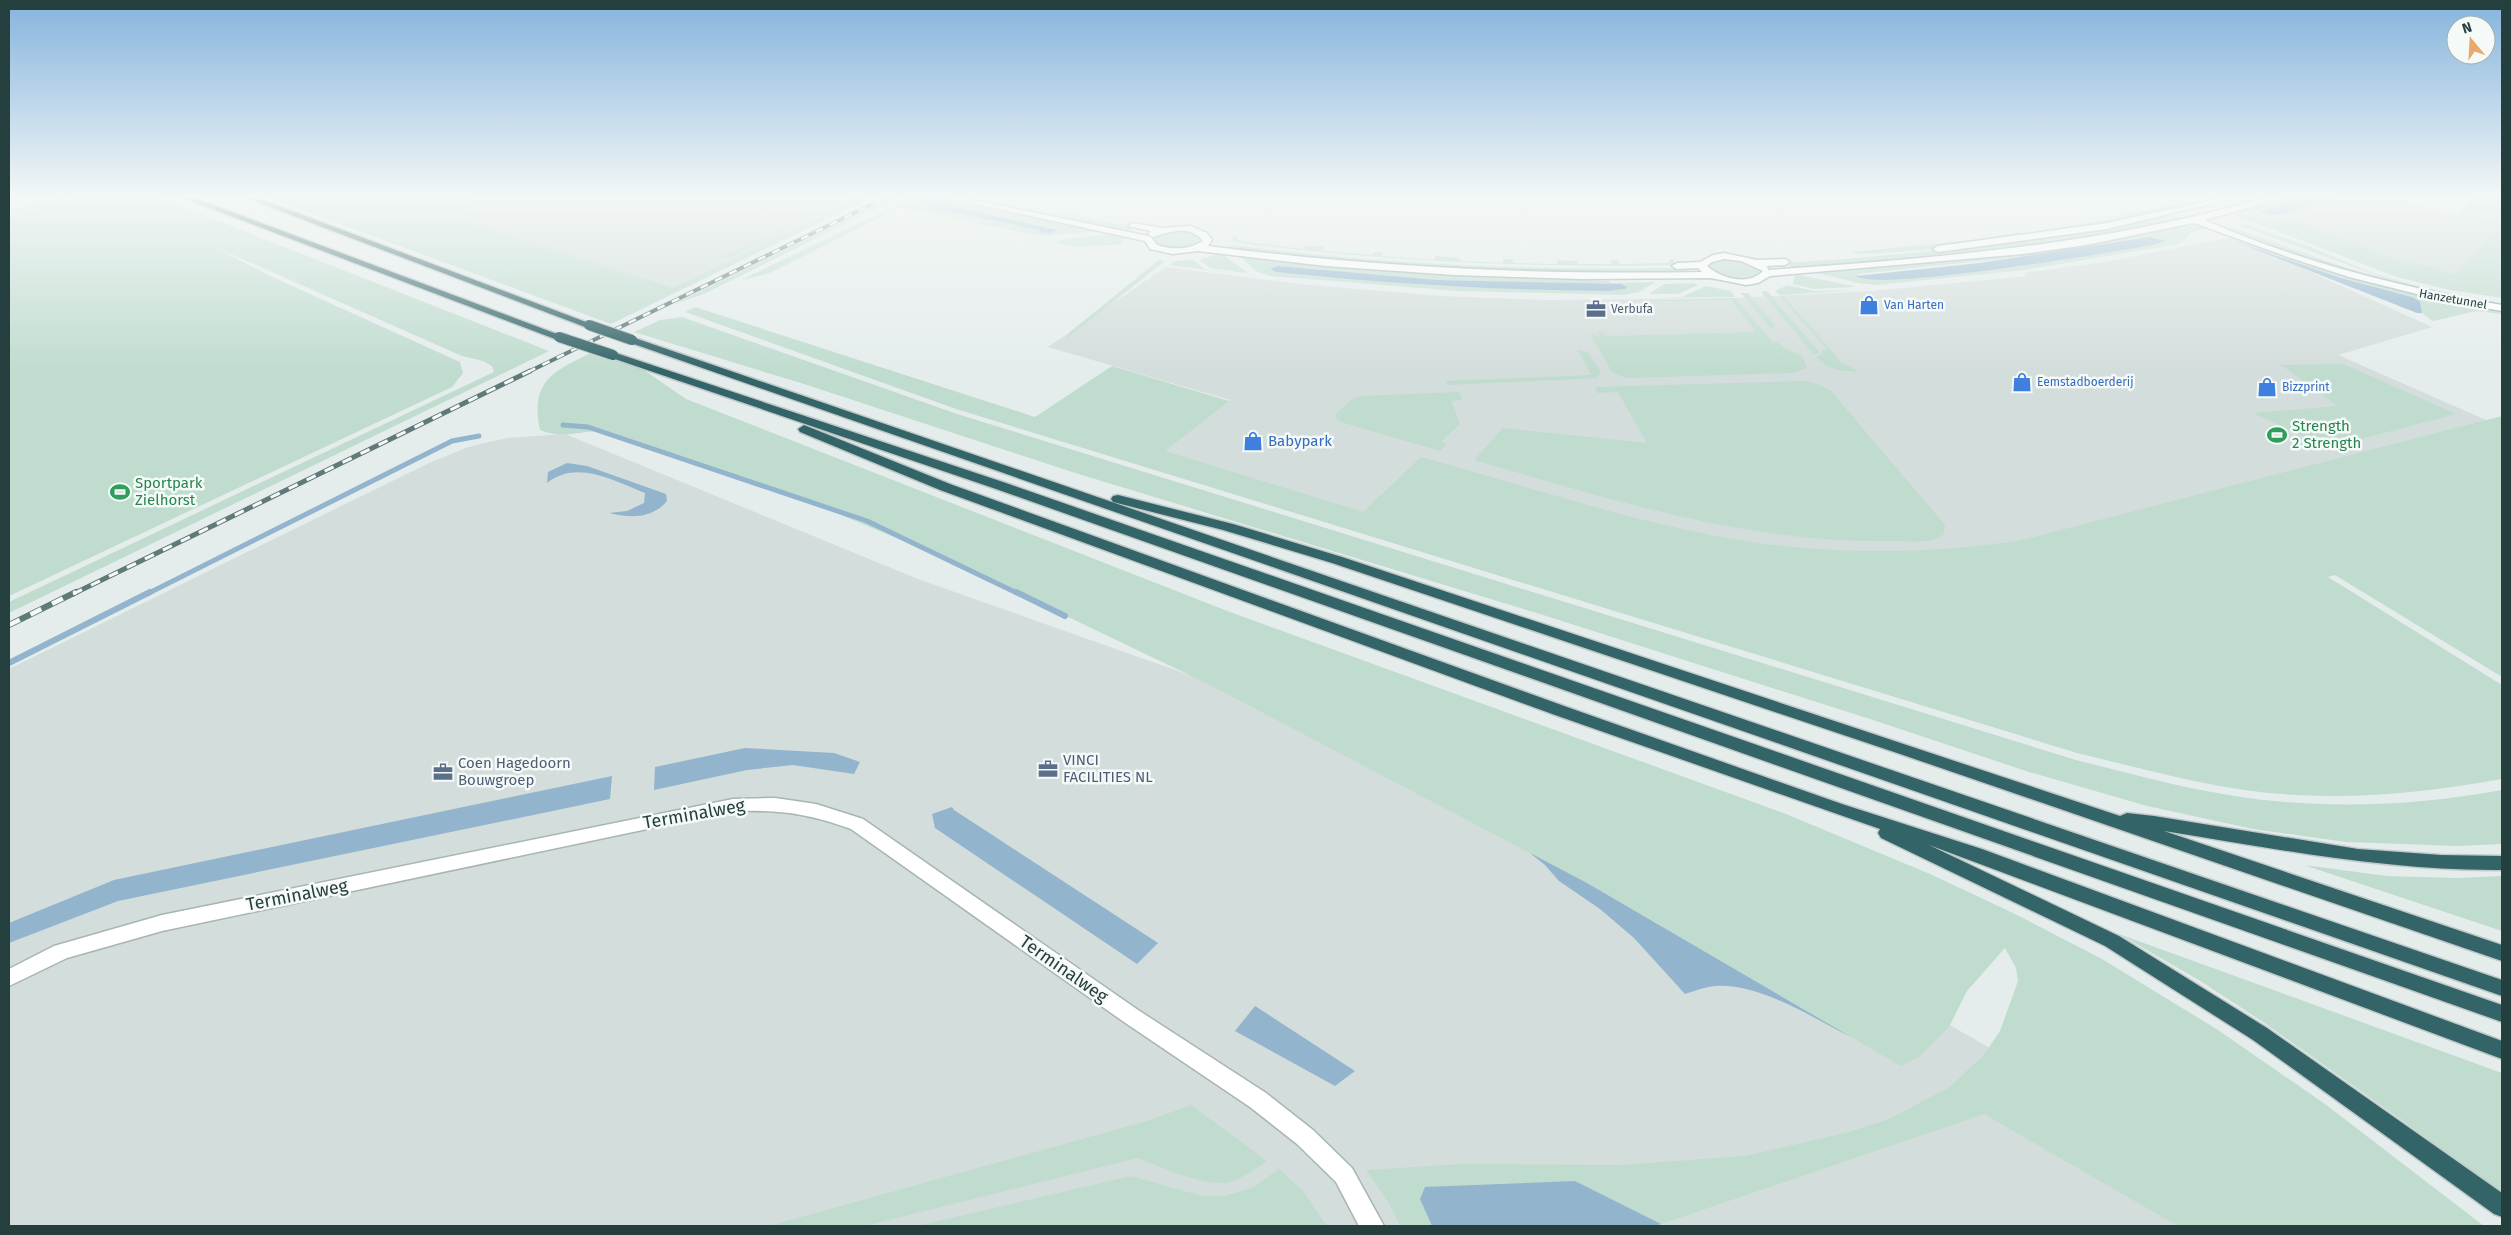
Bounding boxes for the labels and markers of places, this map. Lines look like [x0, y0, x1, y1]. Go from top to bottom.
shop icon: Van Harten [1858, 294, 1880, 316]
office icon: Verbufa [1585, 298, 1607, 320]
place label: Van Harten [1884, 298, 1944, 312]
place label: Verbufa [1611, 302, 1653, 316]
shop icon: Eemstadboerderij [2011, 371, 2033, 393]
place label: Eemstadboerderij [2037, 375, 2134, 389]
shop icon: Bizzprint [2256, 376, 2278, 398]
place label: Bizzprint [2282, 380, 2330, 394]
place label: Strength 2 Strength [2292, 417, 2361, 452]
sports icon: Strength 2 Strength [2266, 424, 2288, 446]
shop icon: Babypark [1242, 430, 1264, 452]
place label: Babypark [1268, 432, 1332, 450]
place label: Sportpark Zielhorst [135, 474, 203, 509]
sports icon: Sportpark Zielhorst [109, 481, 131, 503]
place label: VINCI FACILITIES NL [1063, 751, 1153, 786]
place label: Coen Hagedoorn Bouwgroep [458, 754, 571, 789]
office icon: VINCI FACILITIES NL [1037, 758, 1059, 780]
office icon: Coen Hagedoorn Bouwgroep [432, 761, 454, 783]

